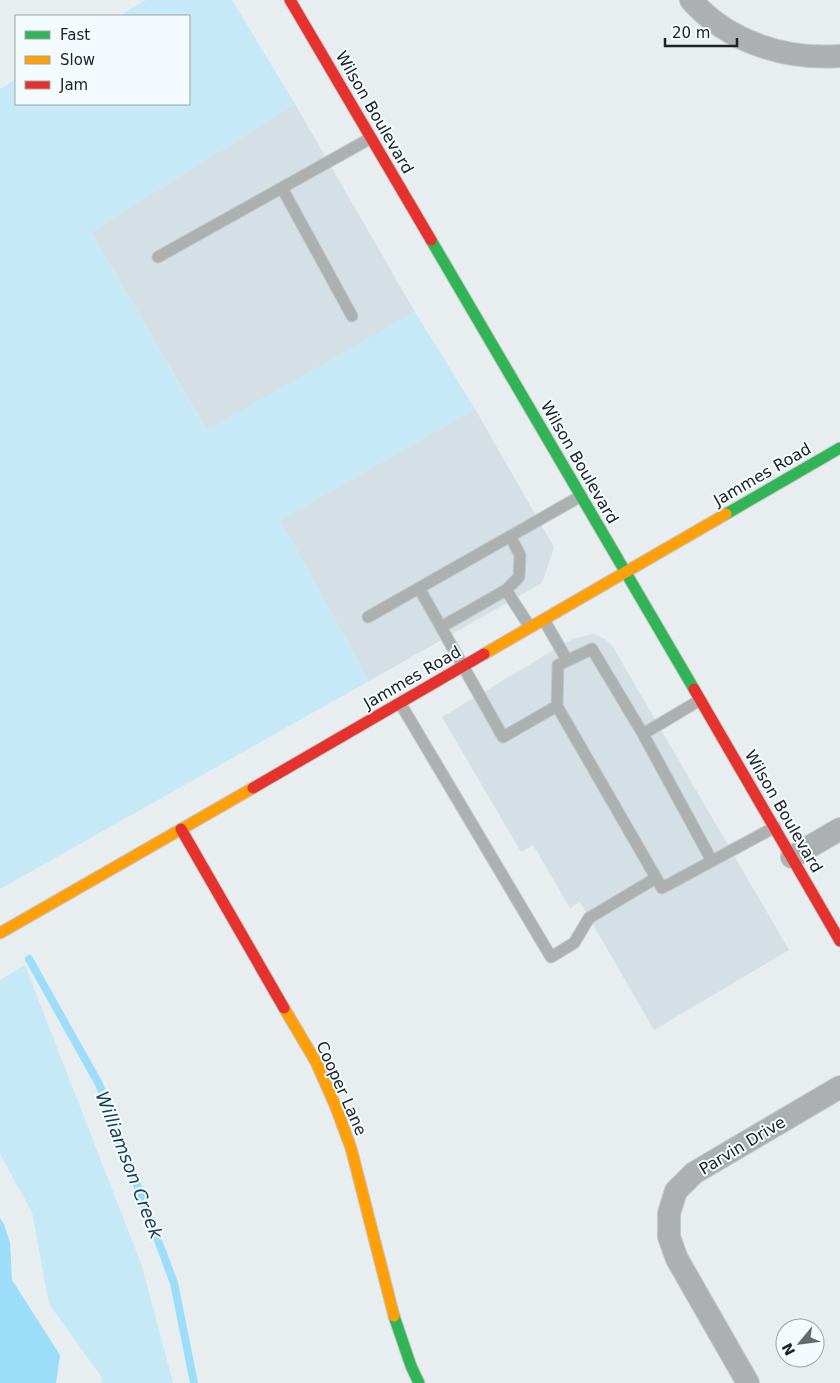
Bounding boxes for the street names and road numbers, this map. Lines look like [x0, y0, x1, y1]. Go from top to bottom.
street label: Wilson Boulevard [332, 47, 417, 177]
street label: Wilson Boulevard [537, 397, 622, 527]
street label: Jammes Road [709, 439, 814, 510]
street label: Jammes Road [359, 642, 464, 713]
street label: Wilson Boulevard [741, 746, 826, 876]
street label: Cooper Lane [312, 1038, 371, 1138]
street label: Parvin Drive [696, 1112, 789, 1179]

